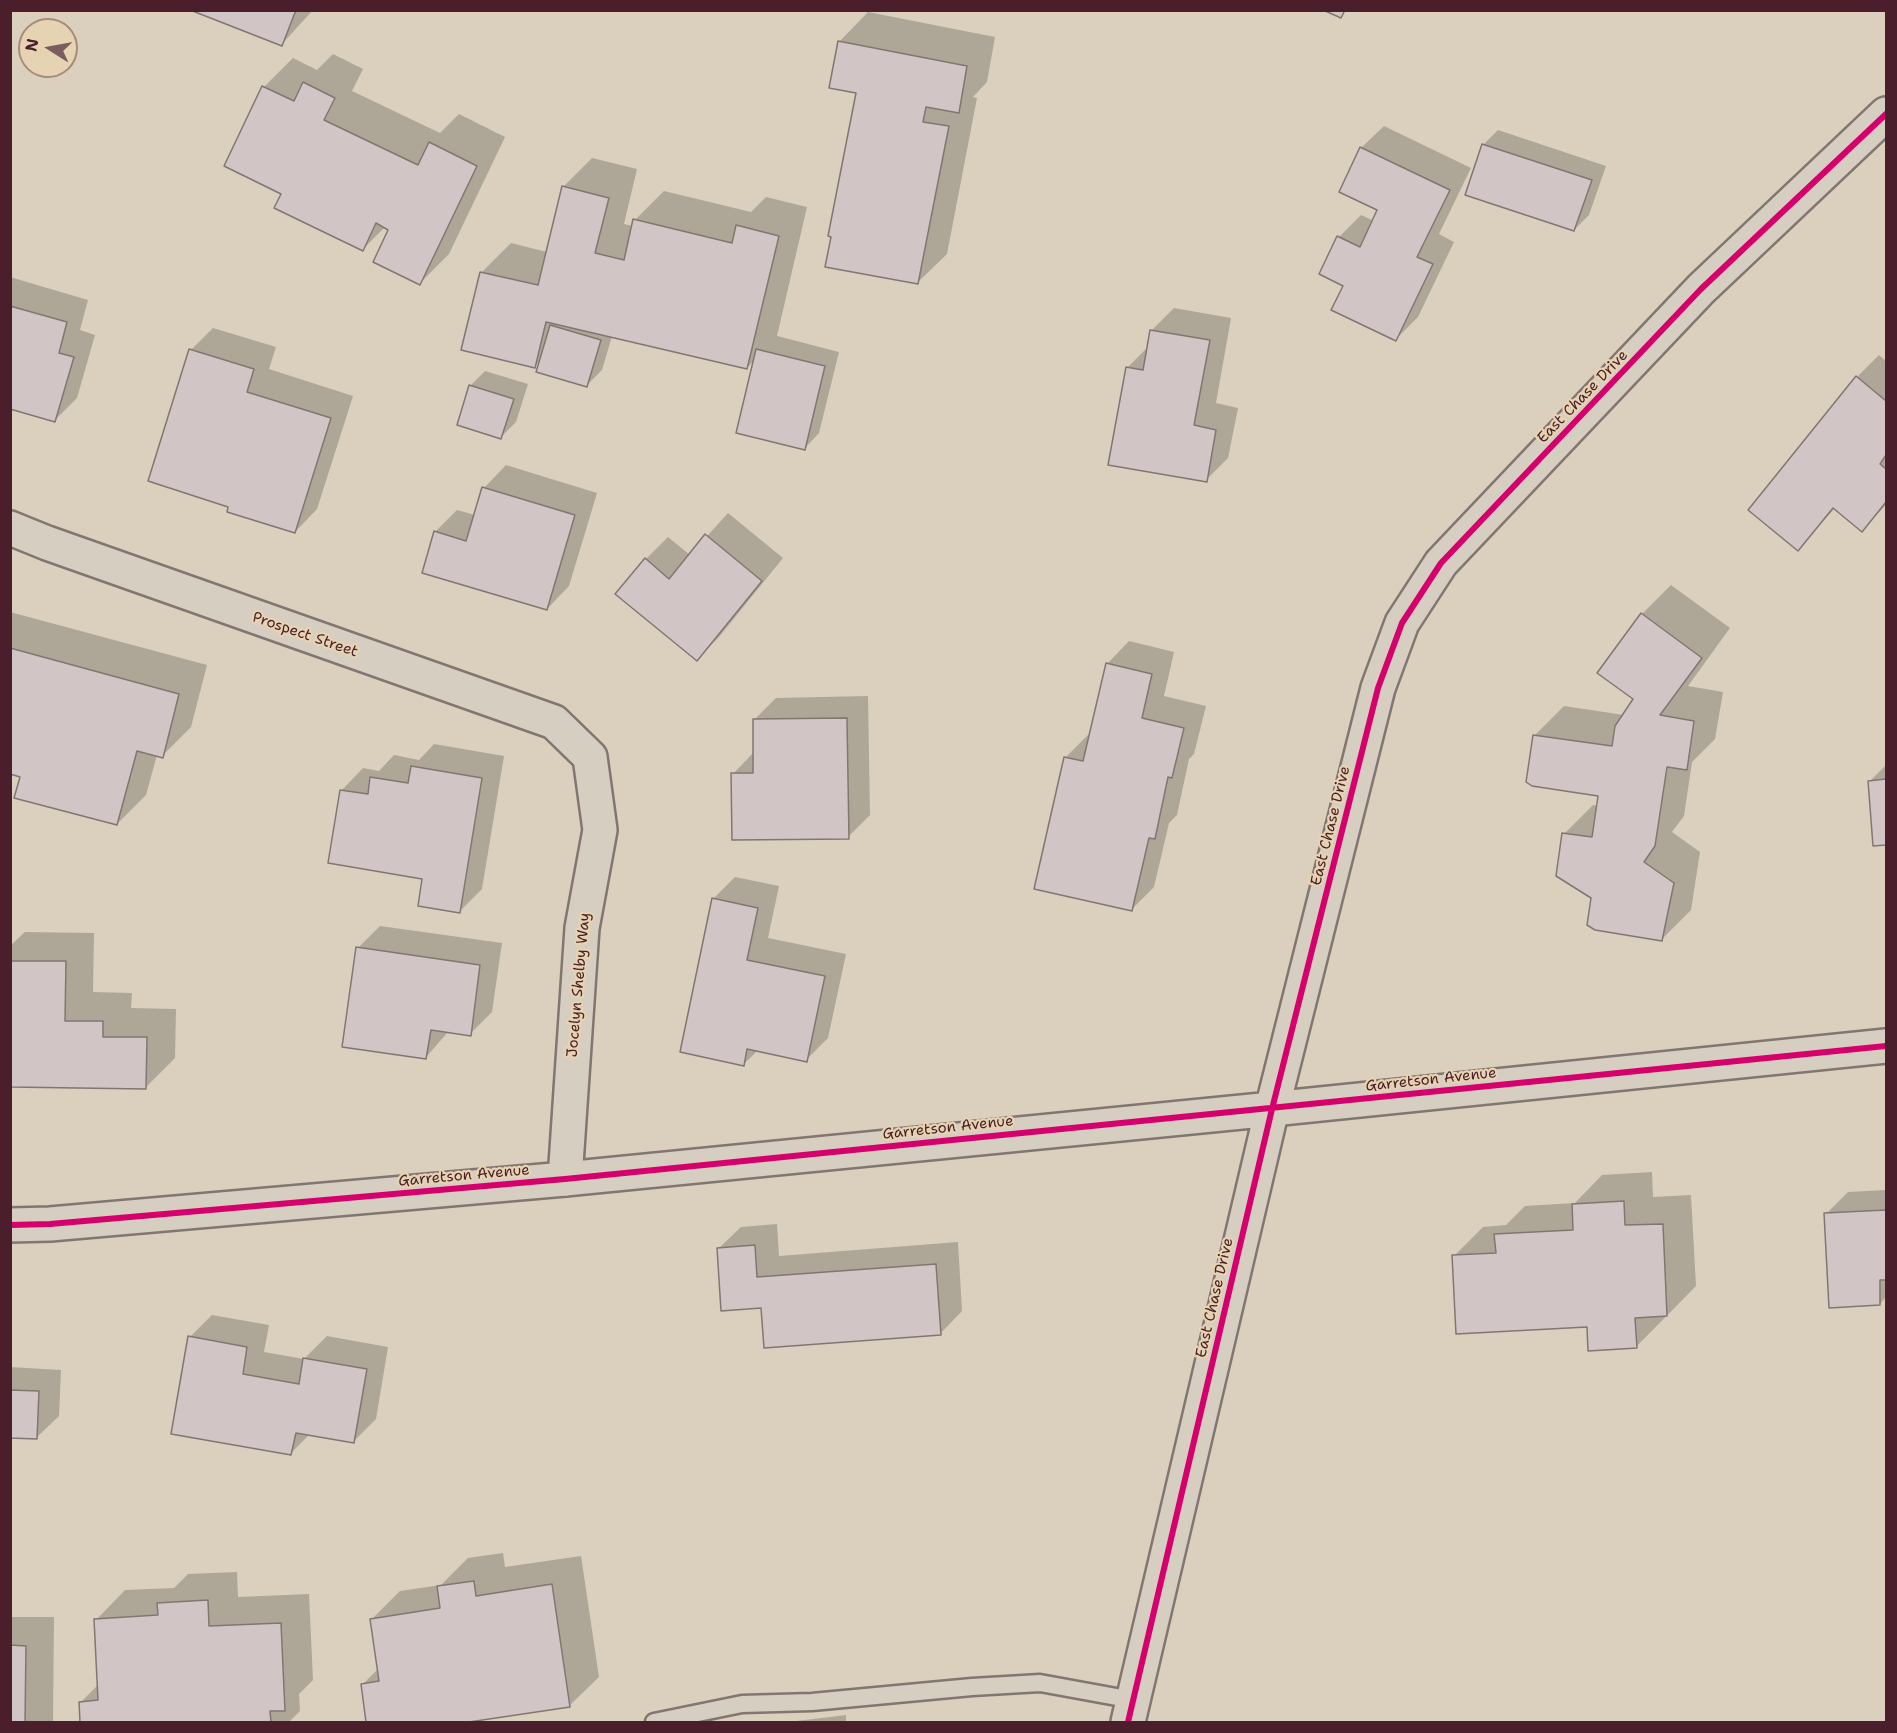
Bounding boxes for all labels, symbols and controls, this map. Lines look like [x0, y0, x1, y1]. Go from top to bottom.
north arrow [18, 18, 78, 78]
text: N [20, 37, 43, 53]
street label: East Chase Drive [1534, 347, 1632, 447]
street label: Prospect Street [250, 608, 360, 662]
street label: East Chase Drive [1307, 764, 1355, 888]
street label: Jocelyn Shelby Way [564, 912, 594, 1058]
street label: Garretson Avenue [1365, 1064, 1497, 1096]
street label: Garretson Avenue [882, 1112, 1014, 1144]
street label: Garretson Avenue [398, 1161, 530, 1191]
street label: East Chase Drive [1192, 1236, 1238, 1360]

